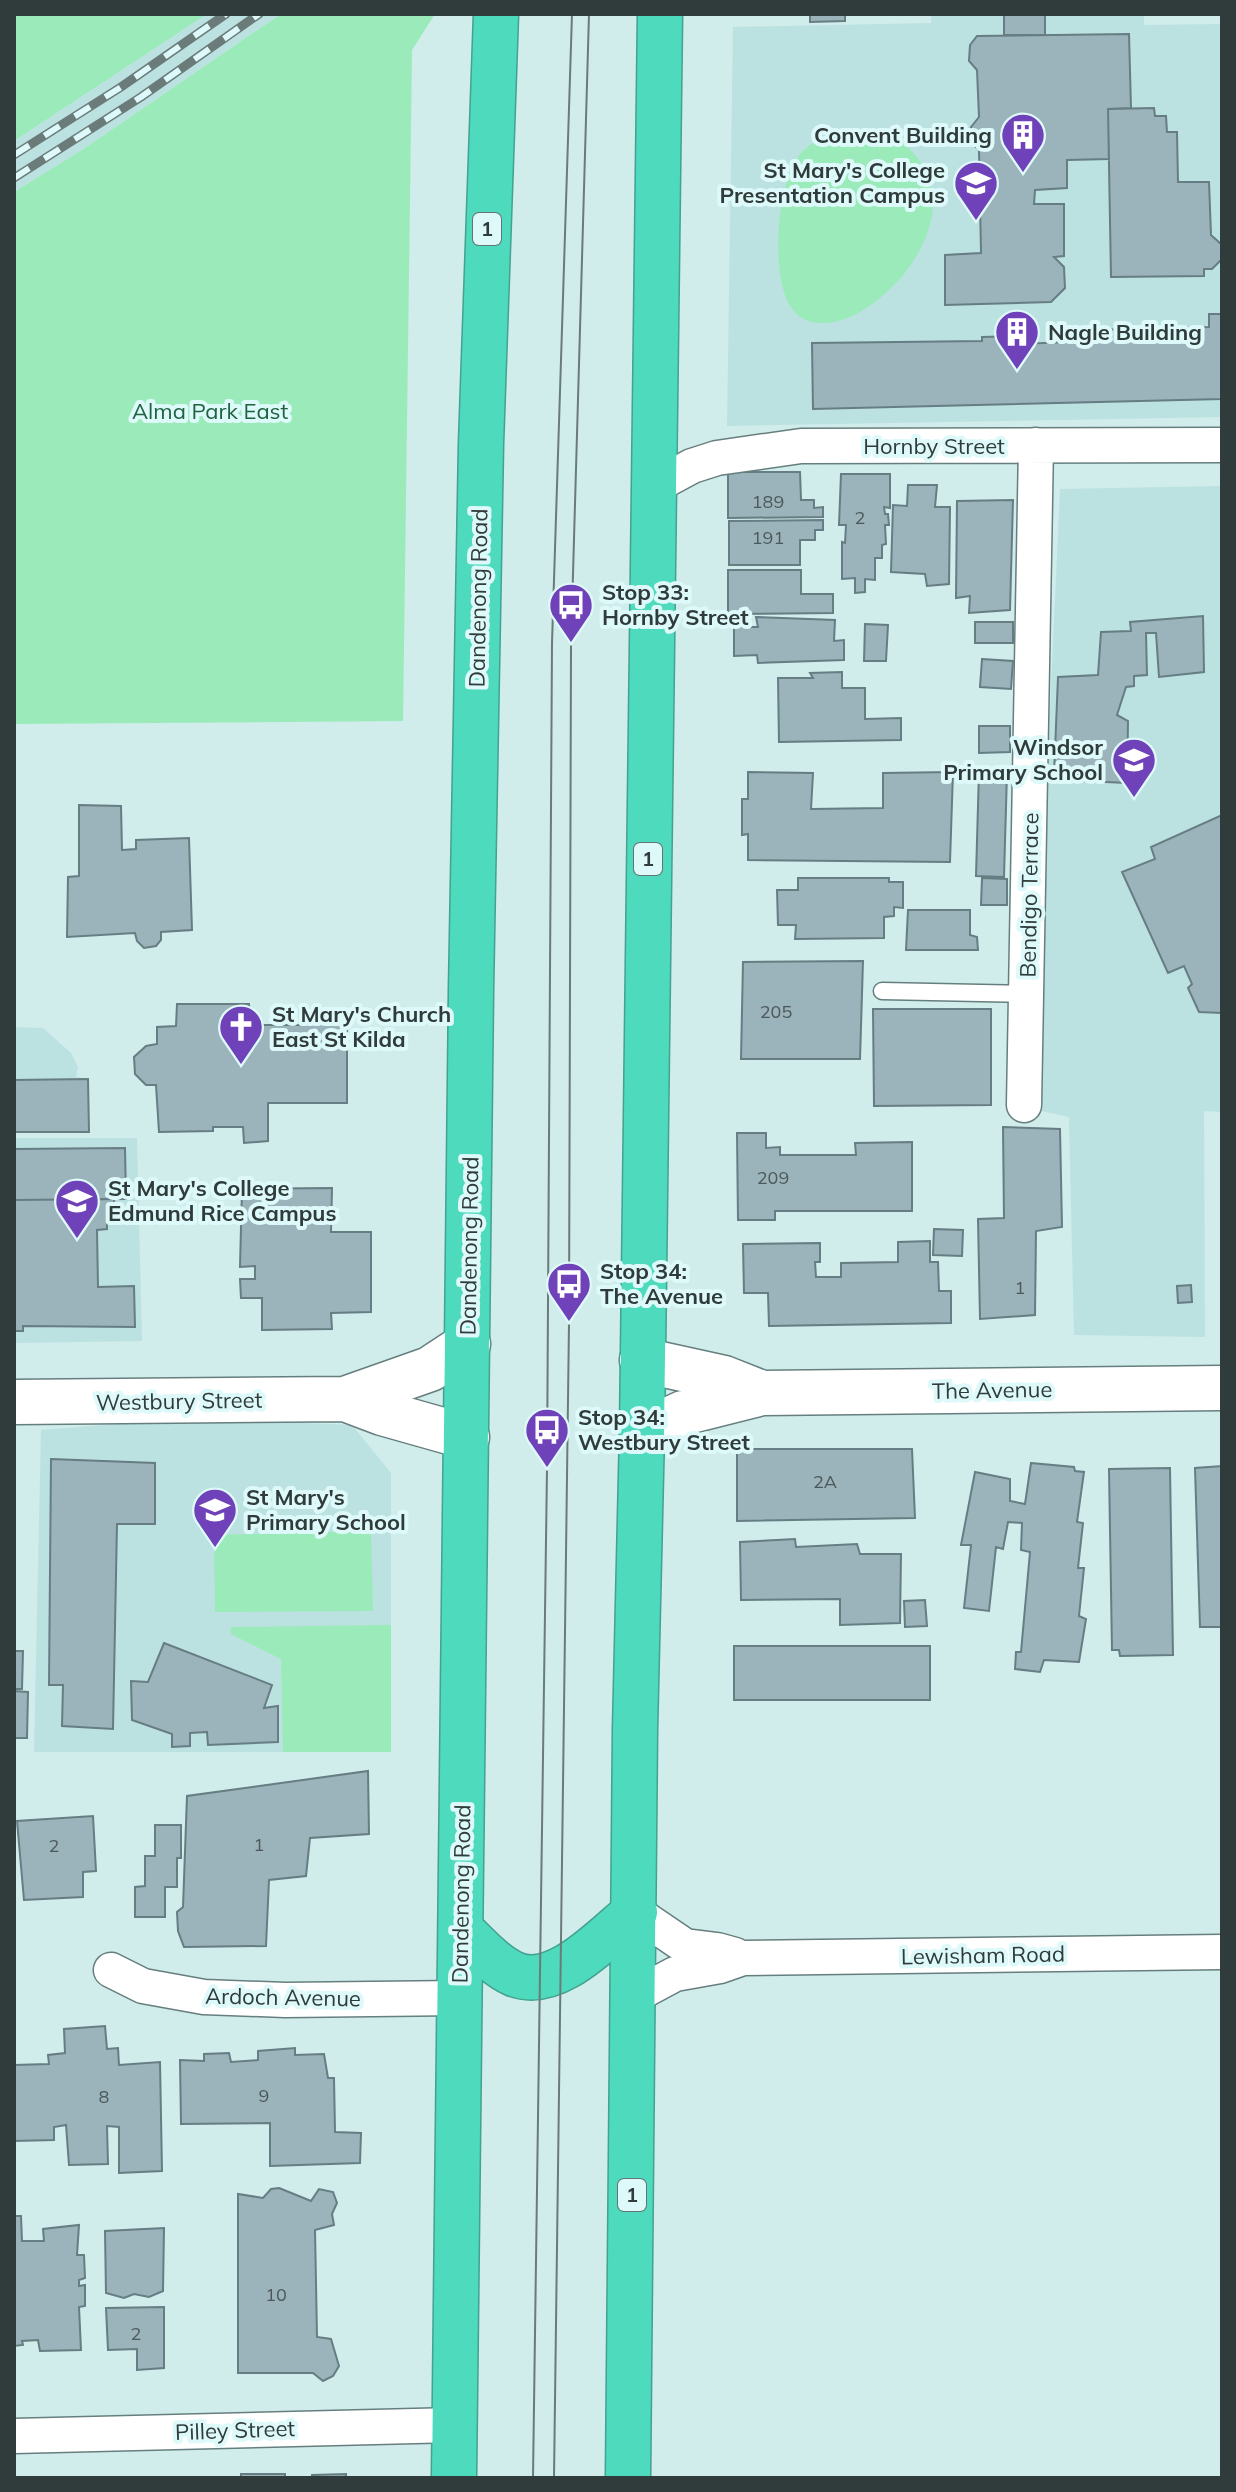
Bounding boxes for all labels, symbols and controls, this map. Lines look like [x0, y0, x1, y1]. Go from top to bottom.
building icon: Convent Building [999, 111, 1047, 174]
place label: Convent Building [814, 121, 992, 149]
place label: St Mary's College Presentation Campus [719, 156, 945, 209]
school or university icon: St Mary's College Presentation Campus [952, 159, 1000, 222]
road number: 1 [473, 213, 501, 245]
building icon: Nagle Building [993, 308, 1041, 371]
place label: Nagle Building [1048, 318, 1202, 346]
park label: Alma Park East [132, 397, 288, 425]
street label: Hornby Street [863, 432, 1005, 460]
house number: 189 [752, 490, 784, 513]
house number: 2 [855, 506, 865, 529]
street label: Dandenong Road [462, 508, 494, 688]
house number: 191 [752, 526, 784, 549]
place label: Stop 33: Hornby Street [602, 578, 749, 631]
bus stop icon: Stop 33: Hornby Street [547, 581, 595, 644]
place label: Windsor Primary School [943, 733, 1103, 786]
school or university icon: Windsor Primary School [1110, 736, 1158, 799]
street label: Bendigo Terrace [1014, 812, 1044, 978]
road number: 1 [634, 843, 662, 875]
place label: St Mary's Church East St Kilda [272, 1000, 451, 1053]
house number: 205 [760, 1000, 792, 1023]
church icon: St Mary's Church East St Kilda [217, 1003, 265, 1066]
street label: Dandenong Road [453, 1156, 485, 1336]
house number: 209 [757, 1166, 789, 1189]
place label: St Mary's College Edmund Rice Campus [108, 1174, 337, 1227]
school or university icon: St Mary's College Edmund Rice Campus [53, 1177, 101, 1240]
place label: Stop 34: The Avenue [600, 1257, 723, 1310]
bus stop icon: Stop 34: The Avenue [545, 1260, 593, 1323]
house number: 1 [1015, 1276, 1025, 1299]
street label: The Avenue [931, 1375, 1053, 1405]
street label: Westbury Street [96, 1386, 263, 1416]
place label: Stop 34: Westbury Street [578, 1403, 750, 1456]
bus stop icon: Stop 34: Westbury Street [523, 1406, 571, 1469]
house number: 2A [813, 1470, 837, 1493]
place label: St Mary's Primary School [246, 1483, 406, 1536]
school or university icon: St Mary's Primary School [191, 1486, 239, 1549]
street label: Dandenong Road [445, 1804, 477, 1984]
house number: 1 [254, 1833, 264, 1856]
house number: 2 [49, 1834, 59, 1857]
street label: Lewisham Road [901, 1940, 1065, 1970]
street label: Ardoch Avenue [205, 1982, 361, 2012]
house number: 9 [259, 2084, 269, 2107]
house number: 8 [99, 2085, 109, 2108]
road number: 1 [618, 2179, 646, 2211]
house number: 10 [265, 2283, 287, 2306]
house number: 2 [131, 2322, 141, 2345]
street label: Pilley Street [174, 2414, 296, 2446]

